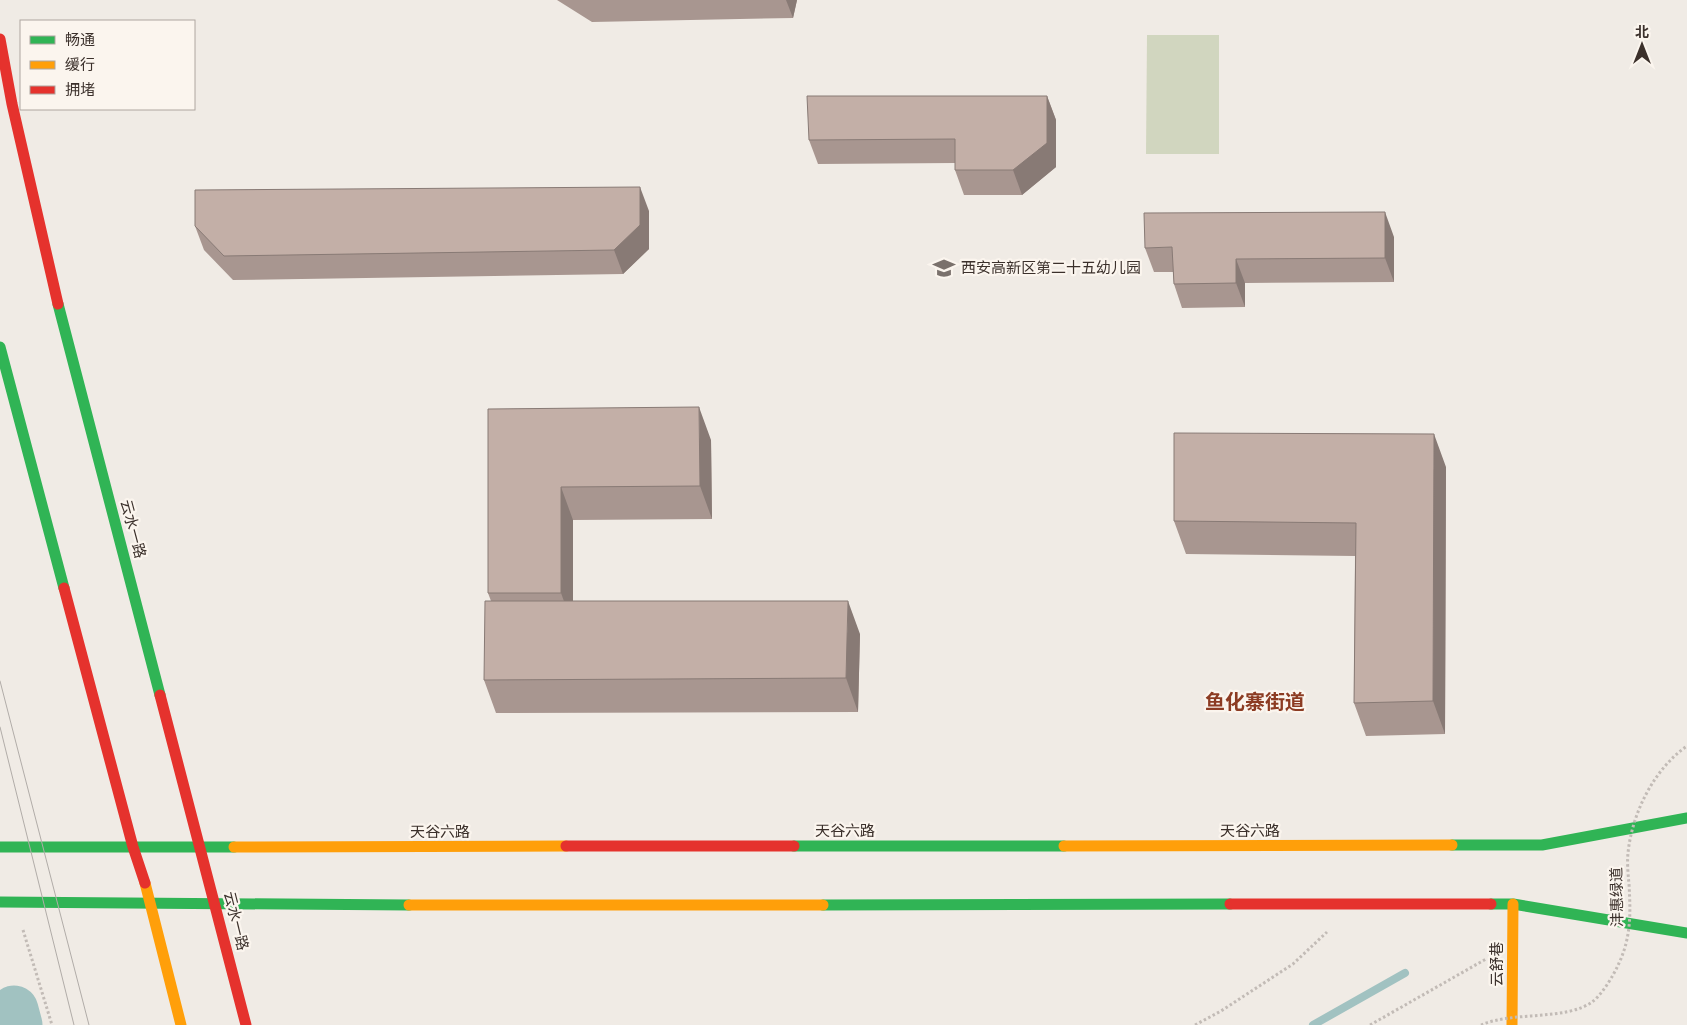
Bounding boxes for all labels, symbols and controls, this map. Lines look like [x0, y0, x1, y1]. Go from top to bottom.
legend [20, 20, 195, 110]
north arrow [1617, 20, 1667, 70]
text: 北 [1635, 23, 1649, 43]
text: 畅通 [65, 30, 95, 51]
text: 缓行 [65, 55, 95, 76]
text: 拥堵 [65, 80, 95, 101]
school or university icon: 西安高新区第二十五幼儿园 [931, 255, 957, 281]
place label: 西安高新区第二十五幼儿园 [961, 258, 1141, 279]
street label: 云水一路 [115, 497, 150, 561]
district label: 鱼化寨街道 [1205, 689, 1305, 717]
street label: 天谷六路 [815, 821, 875, 842]
street label: 天谷六路 [1220, 821, 1280, 842]
street label: 天谷六路 [410, 822, 470, 843]
street label: 沣惠绿道 [1606, 867, 1629, 927]
street label: 云水一路 [218, 889, 253, 953]
street label: 云舒巷 [1487, 941, 1508, 987]

